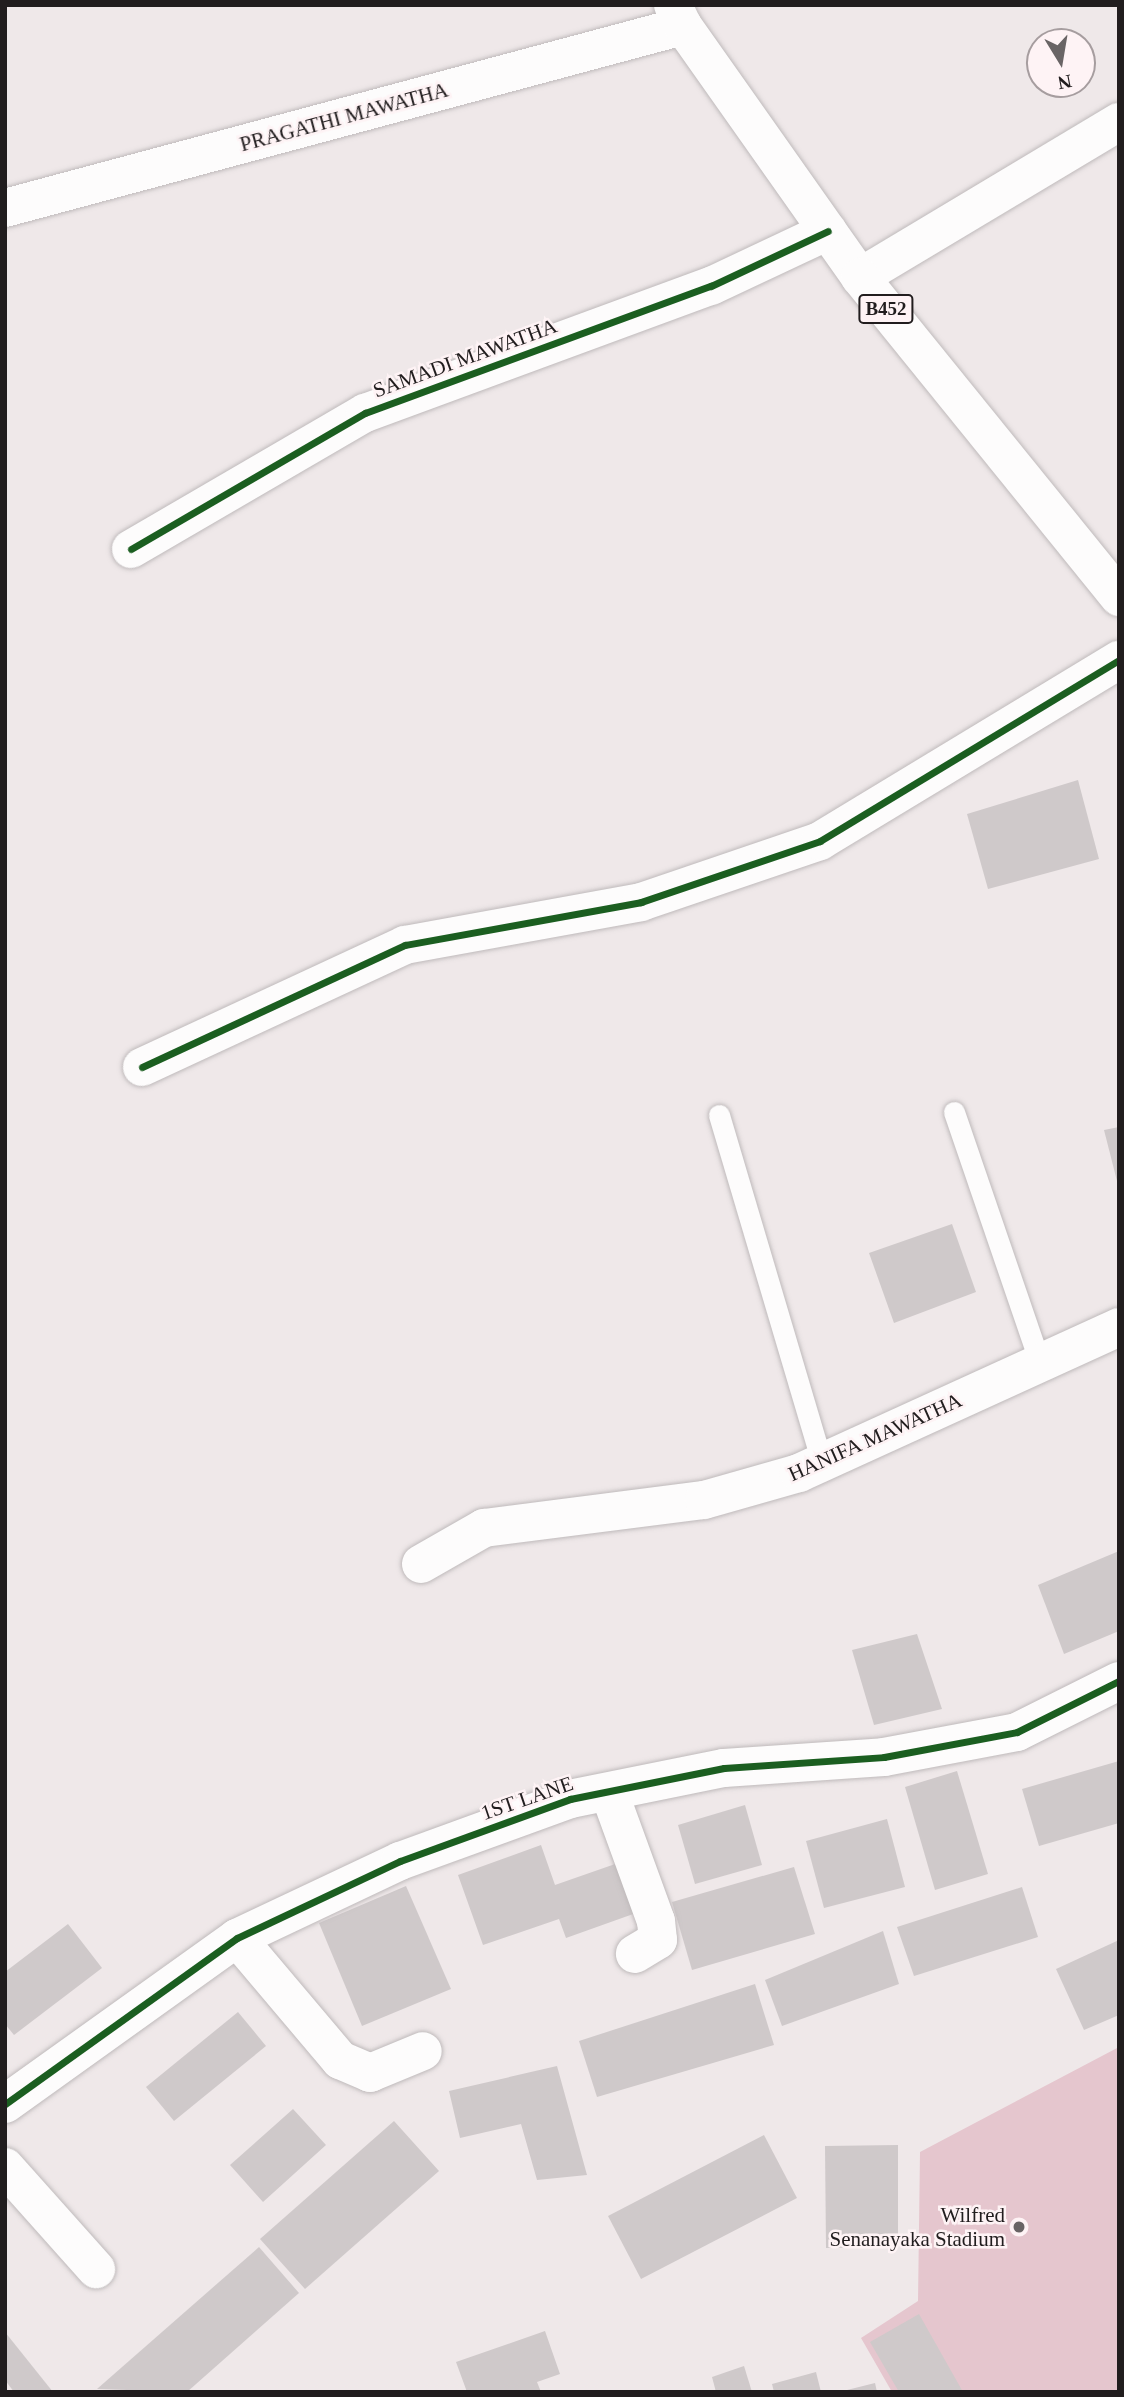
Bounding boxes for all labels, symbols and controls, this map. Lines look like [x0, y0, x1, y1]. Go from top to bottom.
north arrow [1026, 28, 1096, 98]
text: N [1056, 71, 1073, 94]
street label: PRAGATHI MAWATHA [237, 77, 451, 157]
road number: B452 [858, 294, 914, 324]
street label: SAMADI MAWATHA [370, 313, 560, 403]
street label: HANIFA MAWATHA [784, 1387, 966, 1487]
street label: 1ST LANE [477, 1770, 577, 1826]
place label: Wilfred Senanayaka Stadium [829, 2202, 1005, 2252]
marker: Wilfred Senanayaka Stadium [1011, 2219, 1027, 2235]

